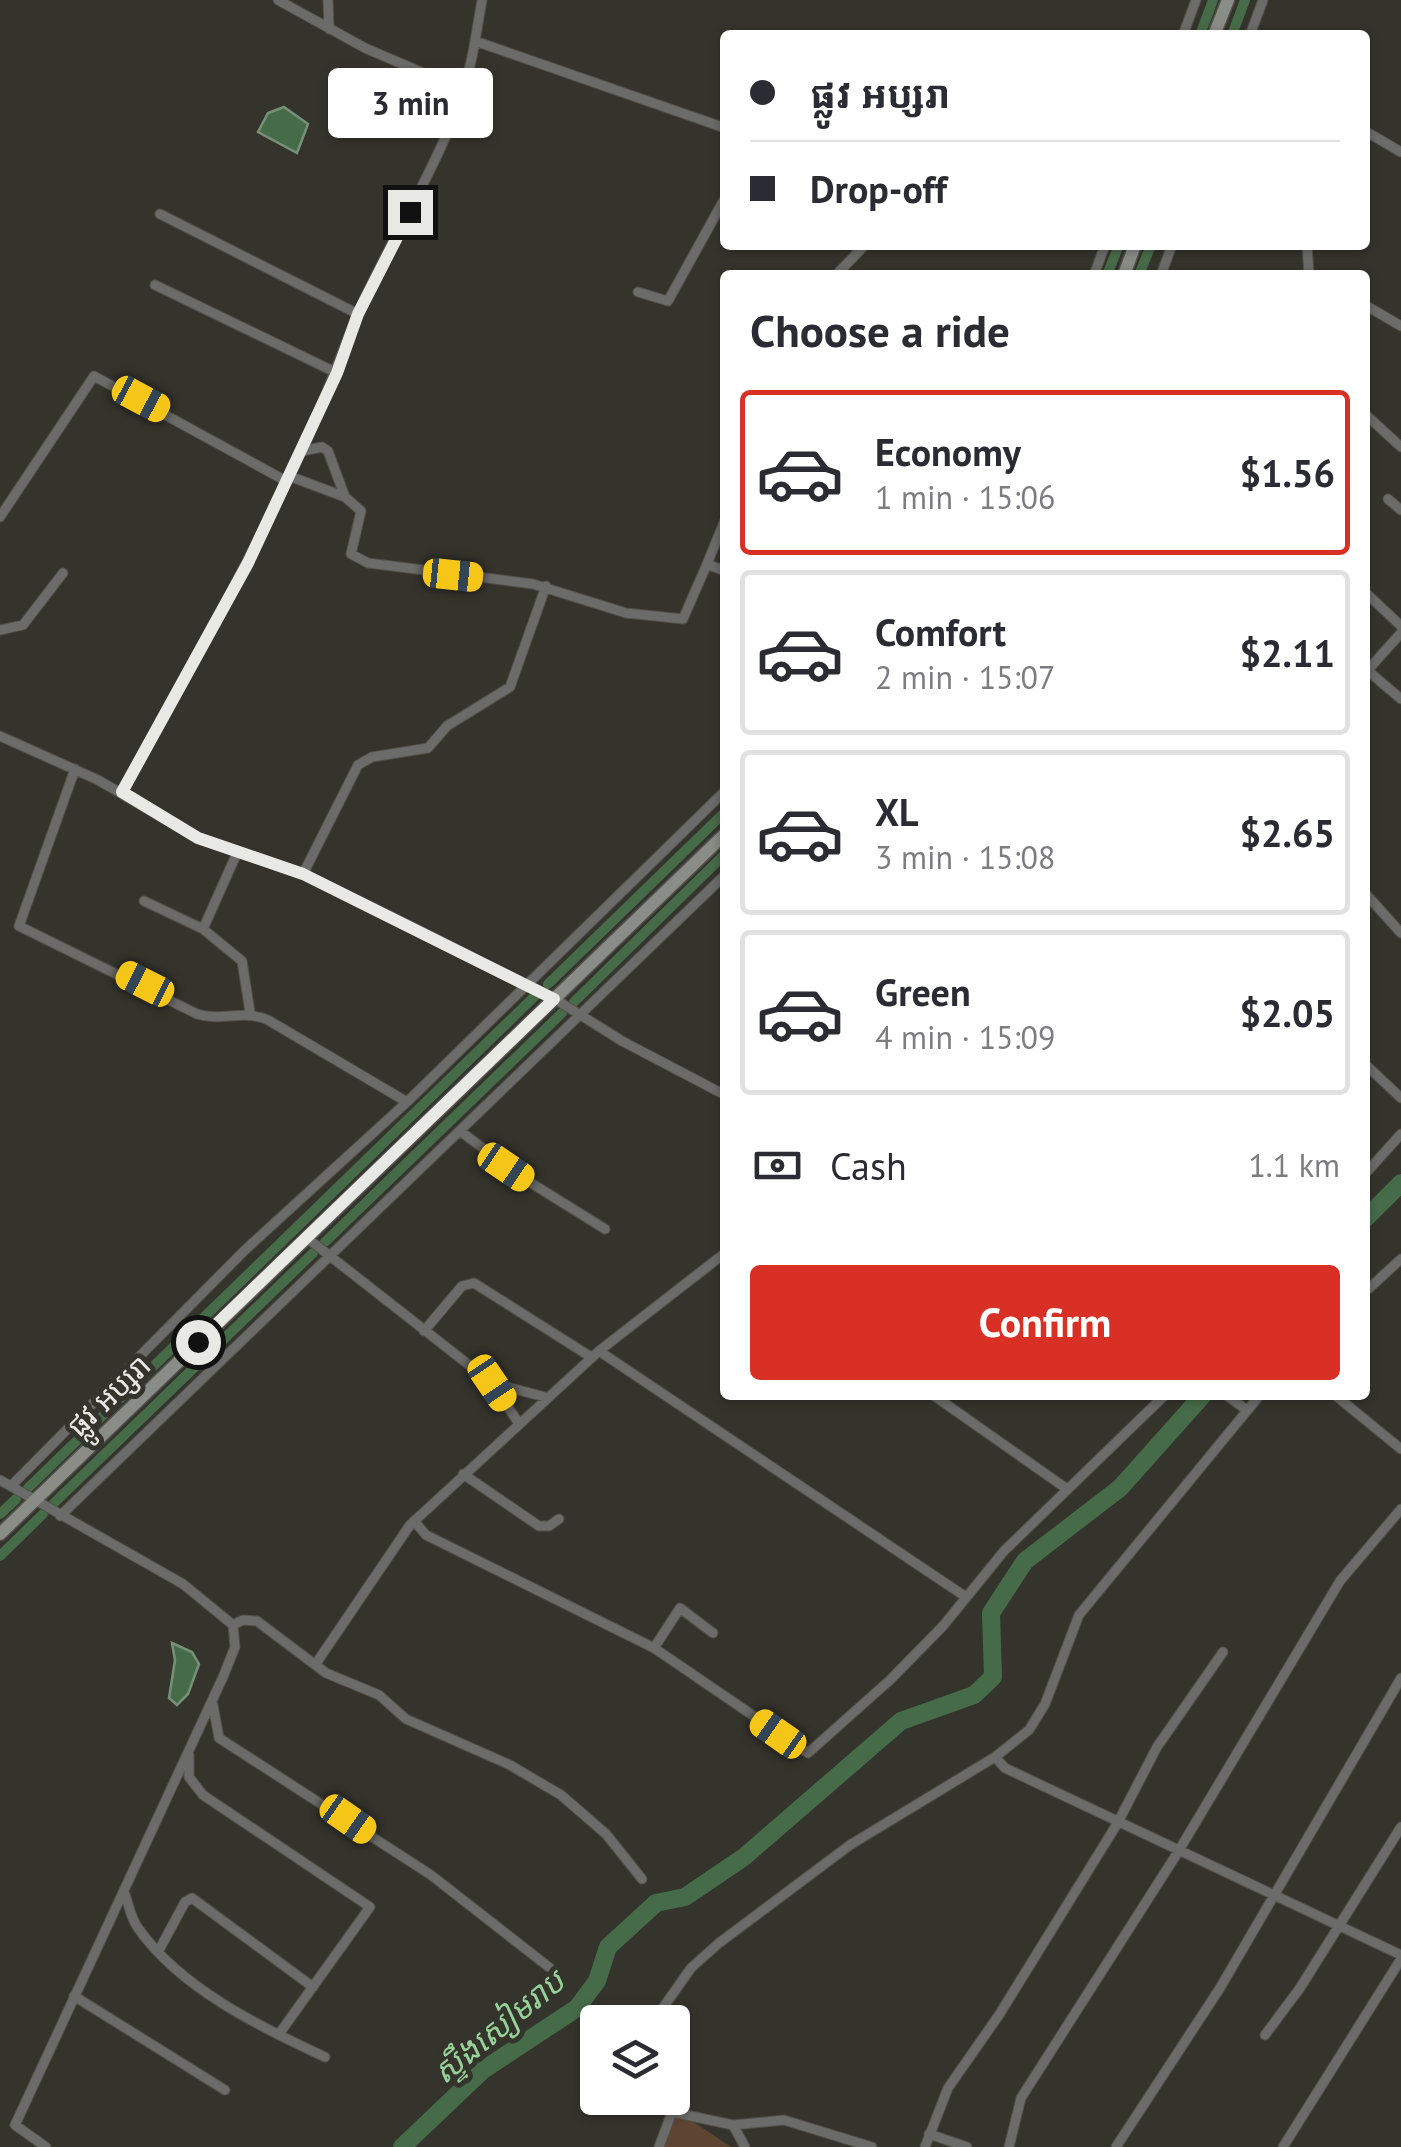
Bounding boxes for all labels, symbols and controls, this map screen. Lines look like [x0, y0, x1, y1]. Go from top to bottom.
callout: 3 min [328, 67, 492, 137]
text: ផ្លូវ អប្សរា [810, 69, 950, 118]
text: 3 min [371, 82, 450, 124]
text: Drop-off [810, 164, 947, 213]
route end [388, 190, 433, 235]
text: Choose a ride [750, 301, 1010, 359]
car [107, 372, 175, 426]
text: Economy [875, 427, 1021, 476]
icon: car [755, 428, 845, 518]
text: $1.56 [1239, 448, 1335, 497]
text: 1 min · 15:06 [875, 476, 1055, 518]
car [422, 557, 484, 593]
text: Comfort [875, 607, 1006, 656]
icon: car [755, 608, 845, 698]
text: $2.11 [1239, 628, 1335, 677]
text: 2 min · 15:07 [875, 656, 1055, 698]
text: XL [875, 787, 919, 836]
icon: car [755, 788, 845, 878]
text: $2.65 [1239, 808, 1335, 857]
text: 3 min · 15:08 [875, 836, 1055, 878]
car [111, 957, 179, 1011]
text: Green [875, 967, 971, 1016]
icon: car [755, 968, 845, 1058]
text: $2.05 [1239, 988, 1335, 1037]
text: 4 min · 15:09 [875, 1016, 1055, 1058]
car [473, 1138, 539, 1196]
icon: cash [750, 1138, 805, 1193]
text: Cash [830, 1141, 907, 1190]
text: 1.1 km [1248, 1144, 1340, 1186]
button: Confirm [750, 1265, 1340, 1380]
route start [176, 1320, 221, 1365]
street label: ផ្លូវ អប្សរា [58, 1345, 164, 1450]
car [463, 1350, 521, 1416]
car [745, 1705, 811, 1763]
car [315, 1790, 381, 1848]
water label: ស្ទឹងសៀមរាប [423, 1958, 575, 2092]
map controls [580, 2005, 690, 2115]
button: layers [580, 2005, 690, 2115]

